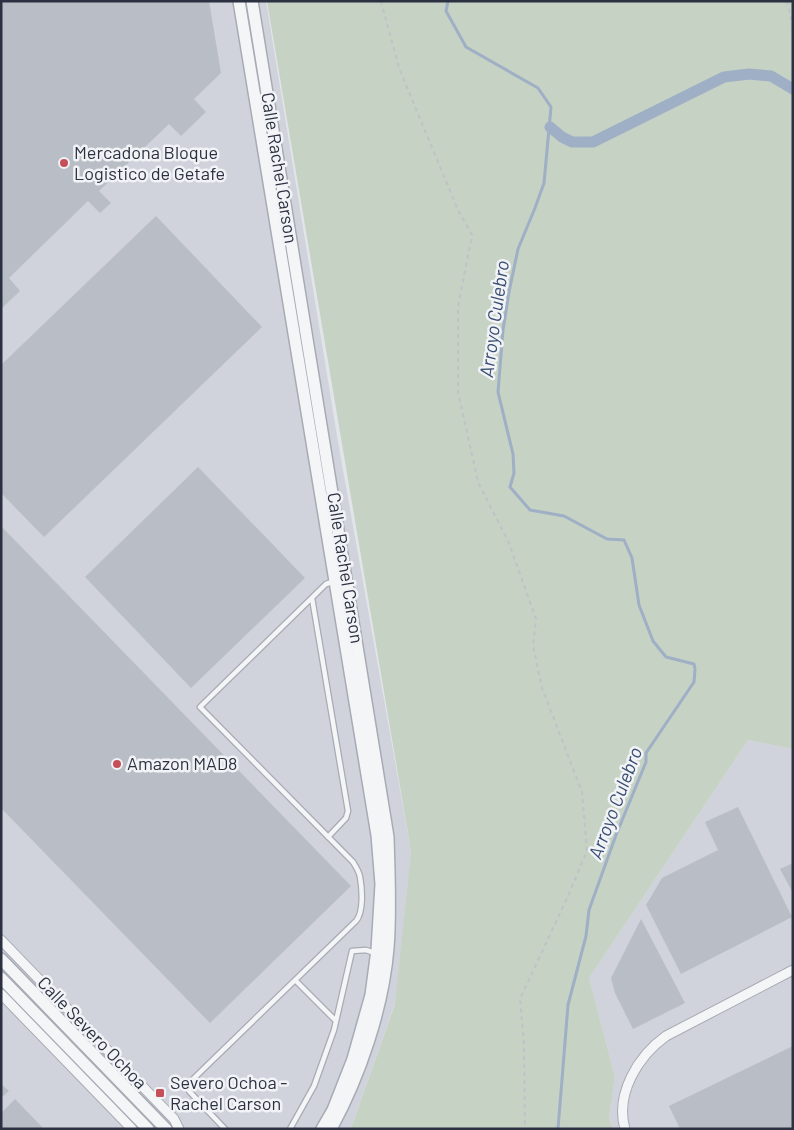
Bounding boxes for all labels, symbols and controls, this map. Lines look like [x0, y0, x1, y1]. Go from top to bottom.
street label: Calle Rachel Carson [257, 91, 303, 245]
place label: Mercadona Bloque Logistico de Getafe [74, 141, 225, 184]
marker: Mercadona Bloque Logistico de Getafe [58, 157, 70, 169]
water label: Arroyo Culebro [474, 259, 513, 379]
street label: Calle Rachel Carson [323, 491, 369, 645]
water label: Arroyo Culebro [583, 744, 646, 862]
place label: Amazon MAD8 [127, 752, 237, 774]
marker: Amazon MAD8 [111, 758, 123, 770]
street label: Calle Severo Ochoa [33, 971, 152, 1093]
place label: Severo Ochoa - Rachel Carson [170, 1071, 287, 1114]
marker: Severo Ochoa - Rachel Carson [154, 1087, 166, 1099]

